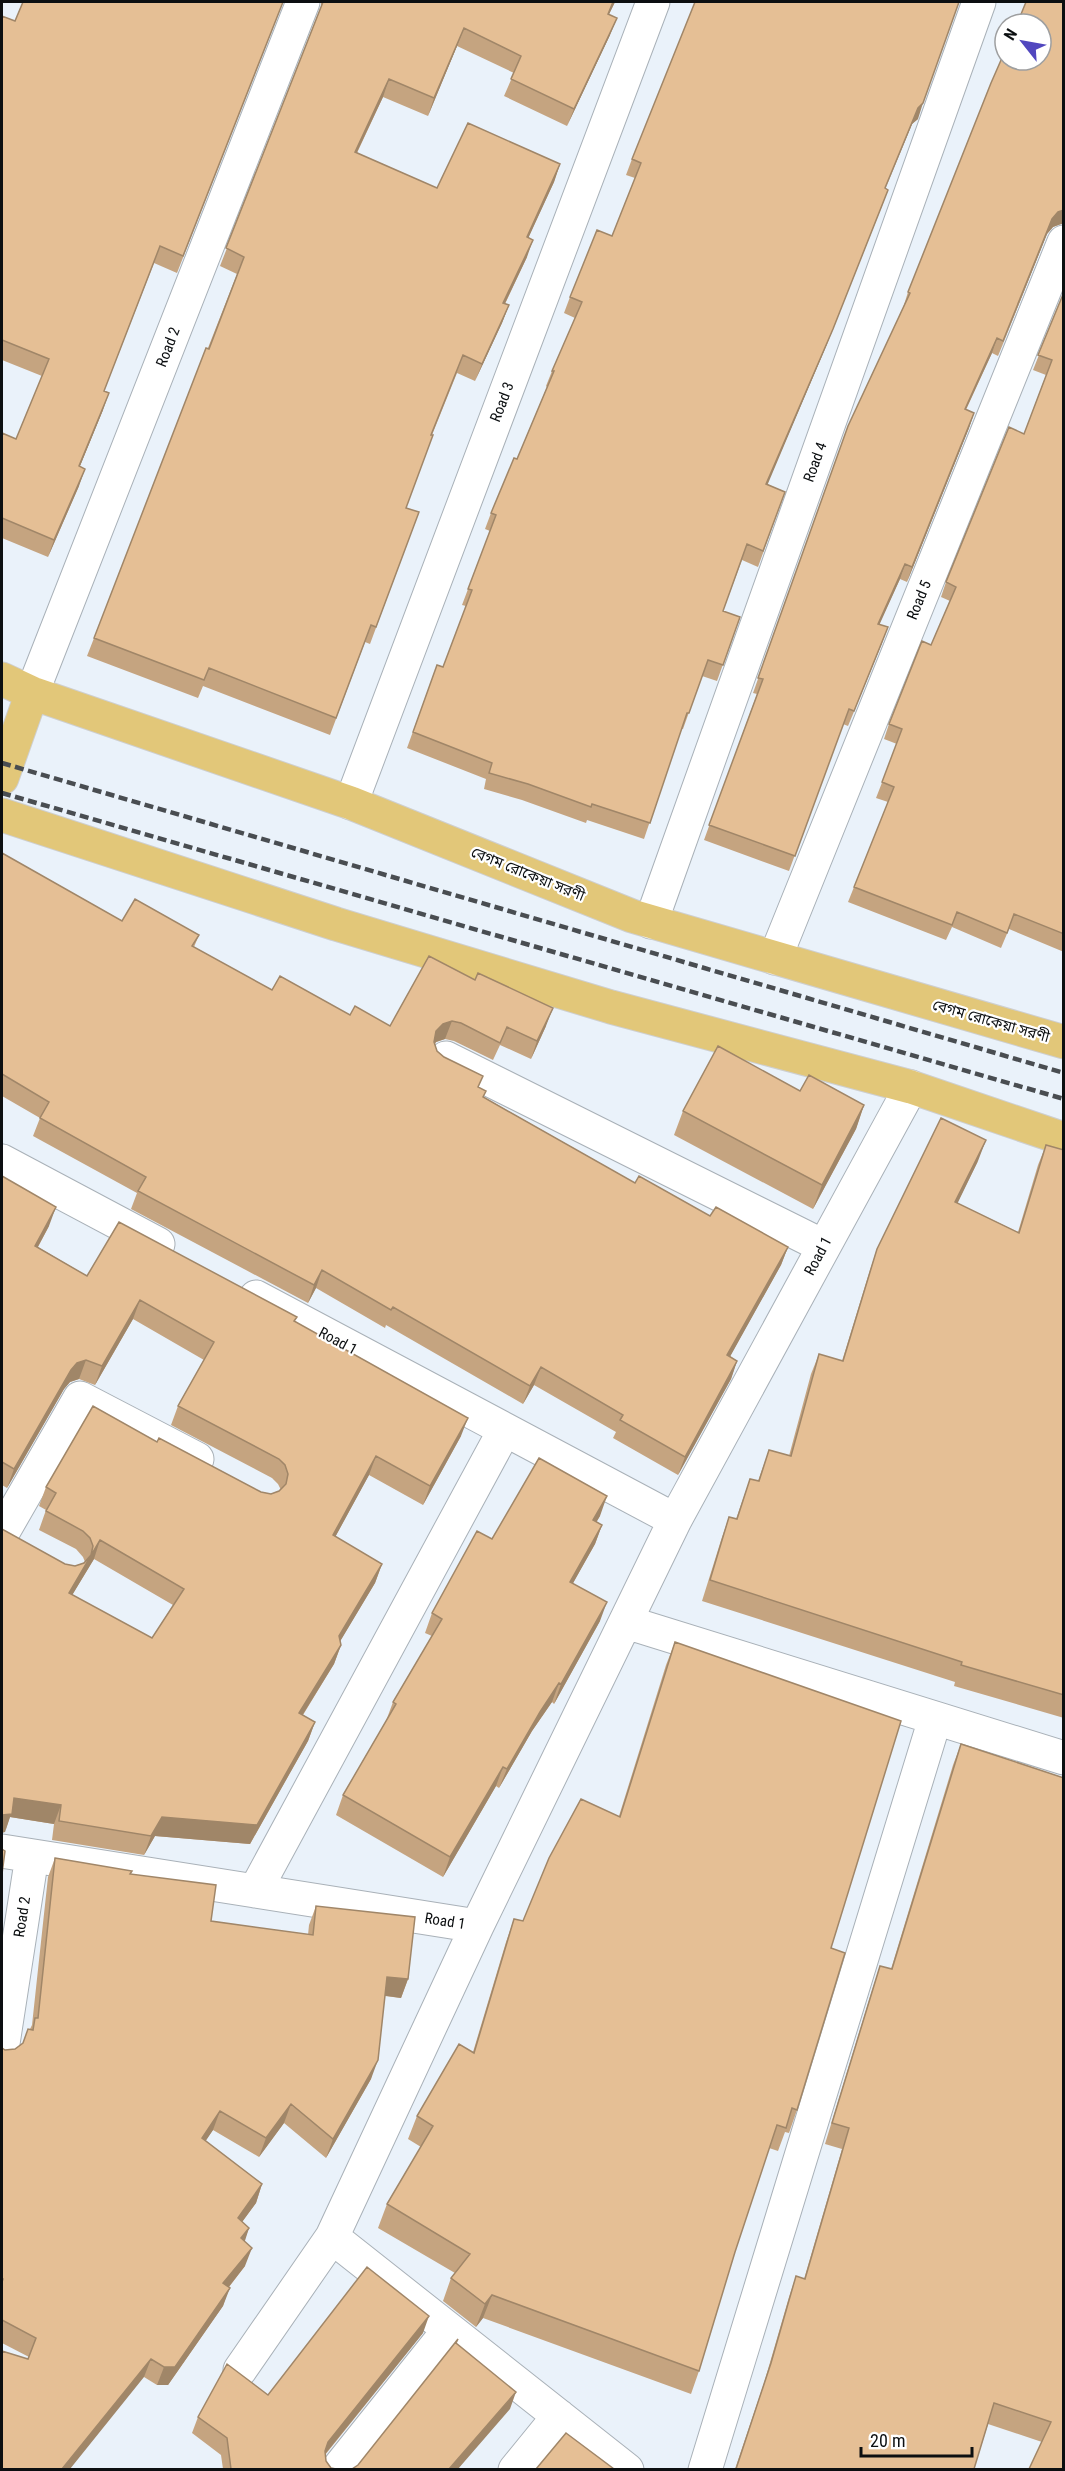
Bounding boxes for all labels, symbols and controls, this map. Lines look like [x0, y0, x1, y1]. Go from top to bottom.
north arrow [993, 12, 1053, 72]
text: N [1000, 25, 1021, 44]
street label: Road 2 [152, 325, 184, 369]
street label: Road 3 [486, 380, 518, 424]
street label: Road 4 [800, 440, 830, 484]
street label: Road 5 [903, 578, 935, 622]
street label: বেগম রোকেয়া সরণী [469, 843, 588, 905]
street label: বেগম রোকেয়া সরণী [930, 996, 1053, 1047]
street label: Road 1 [800, 1234, 836, 1278]
street label: Road 1 [316, 1323, 360, 1359]
street label: Road 2 [10, 1895, 34, 1939]
street label: Road 1 [423, 1909, 467, 1933]
scale bar [861, 2420, 972, 2458]
text: 20 m [870, 2430, 905, 2451]

